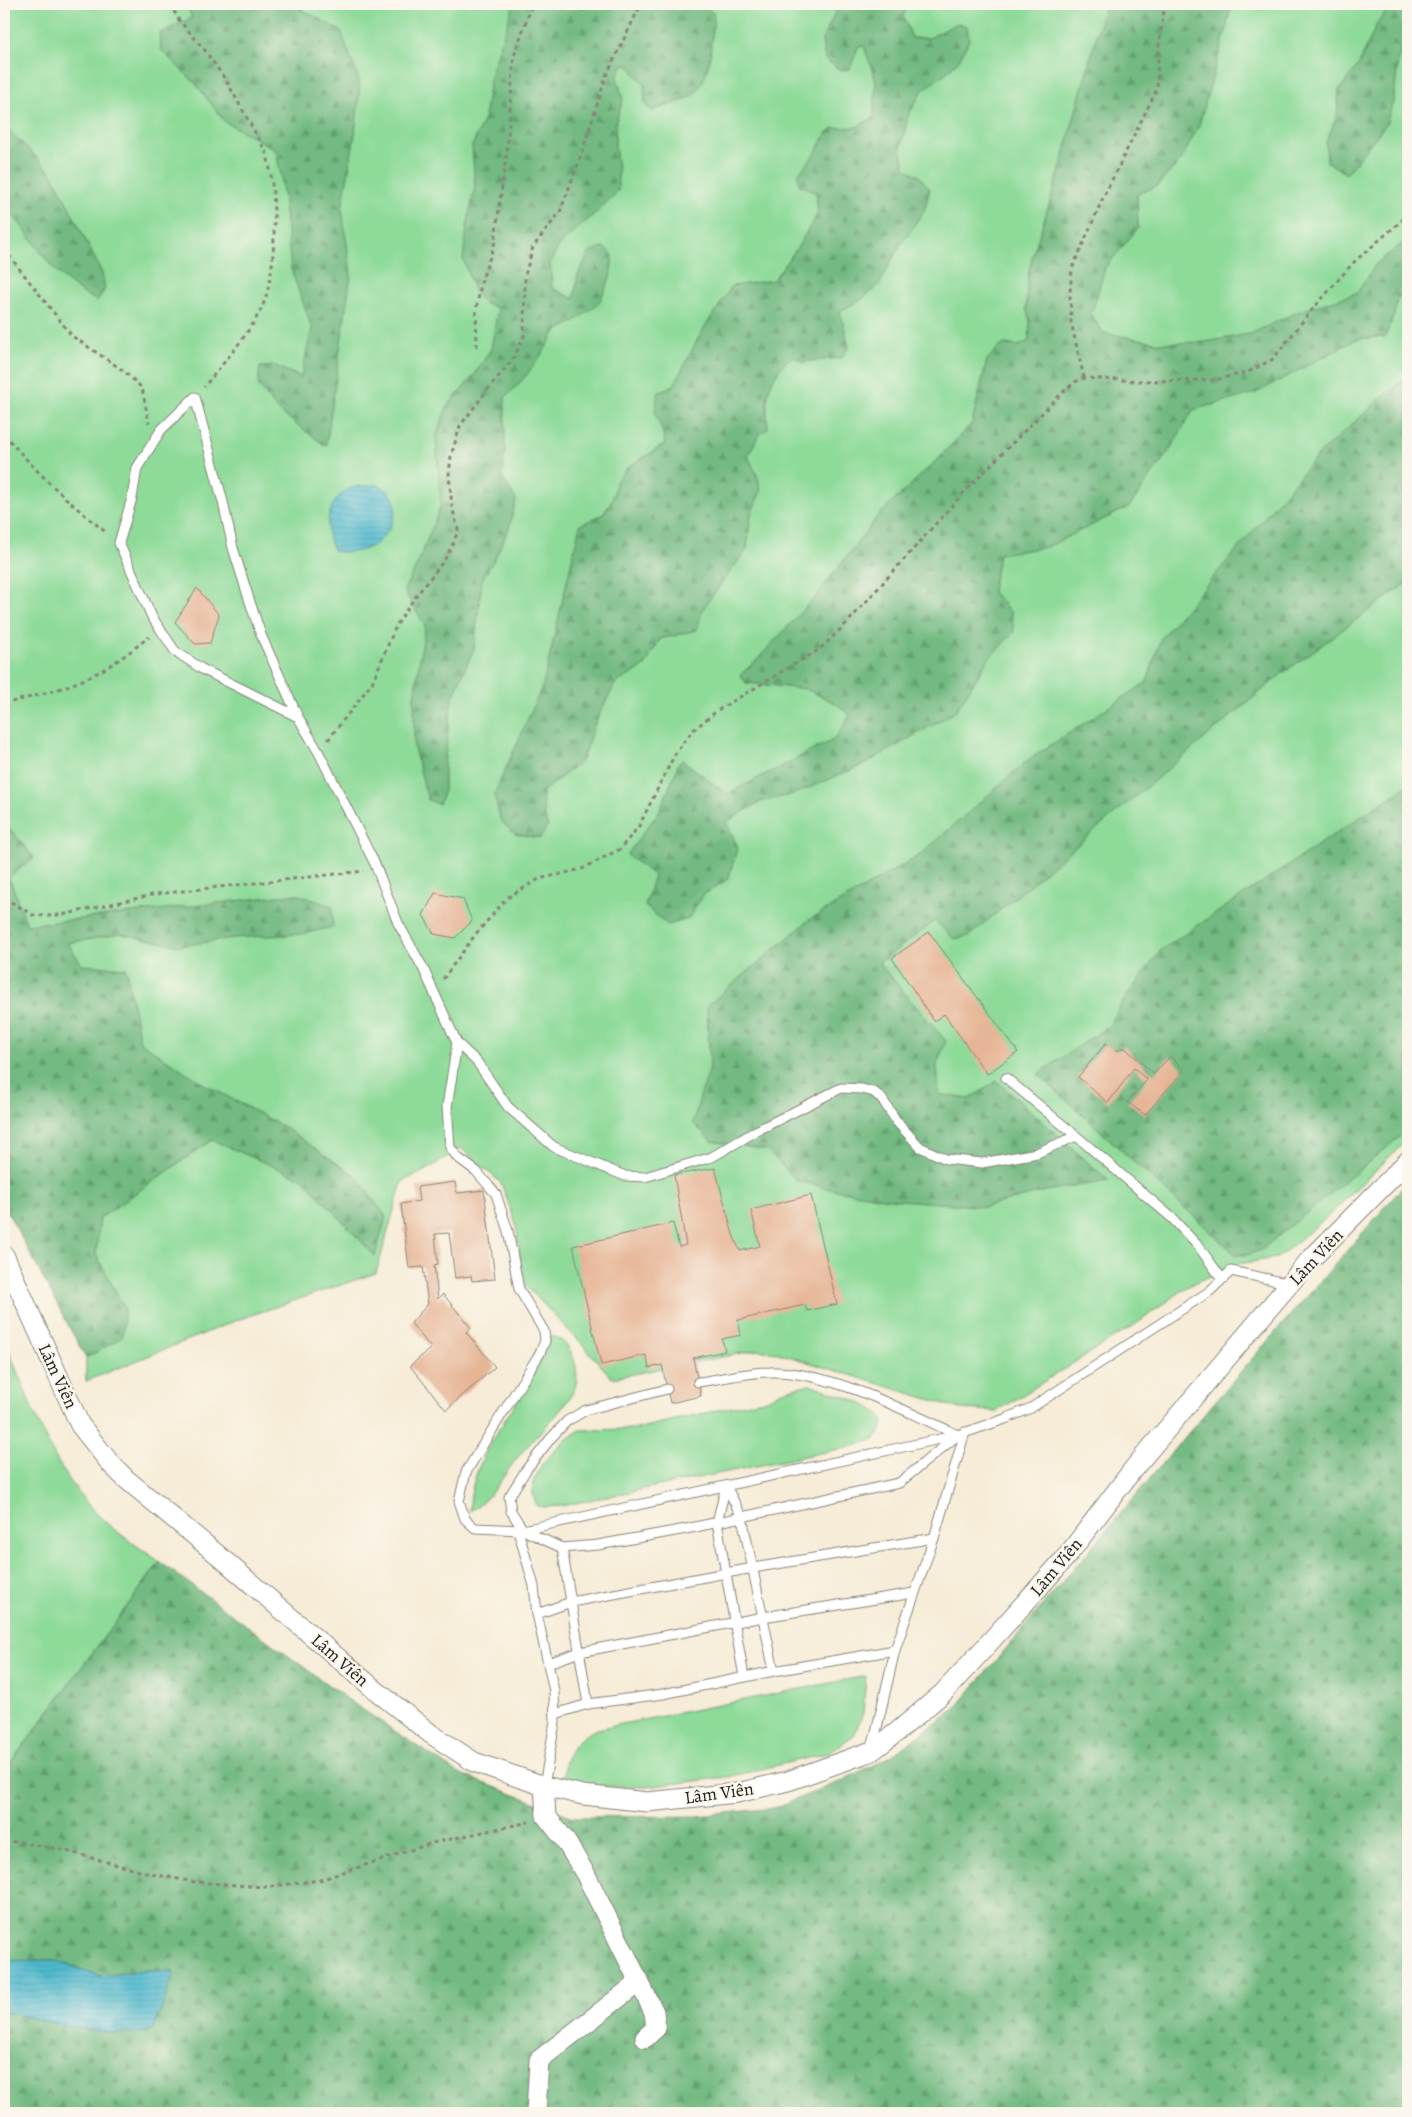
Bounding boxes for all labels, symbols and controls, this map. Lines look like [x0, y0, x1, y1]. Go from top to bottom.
street label: Lâm Viên [1284, 1223, 1349, 1291]
street label: Lâm Viên [32, 1340, 84, 1413]
street label: Lâm Viên [1025, 1533, 1088, 1601]
street label: Lâm Viên [306, 1628, 374, 1692]
street label: Lâm Viên [683, 1776, 755, 1810]

